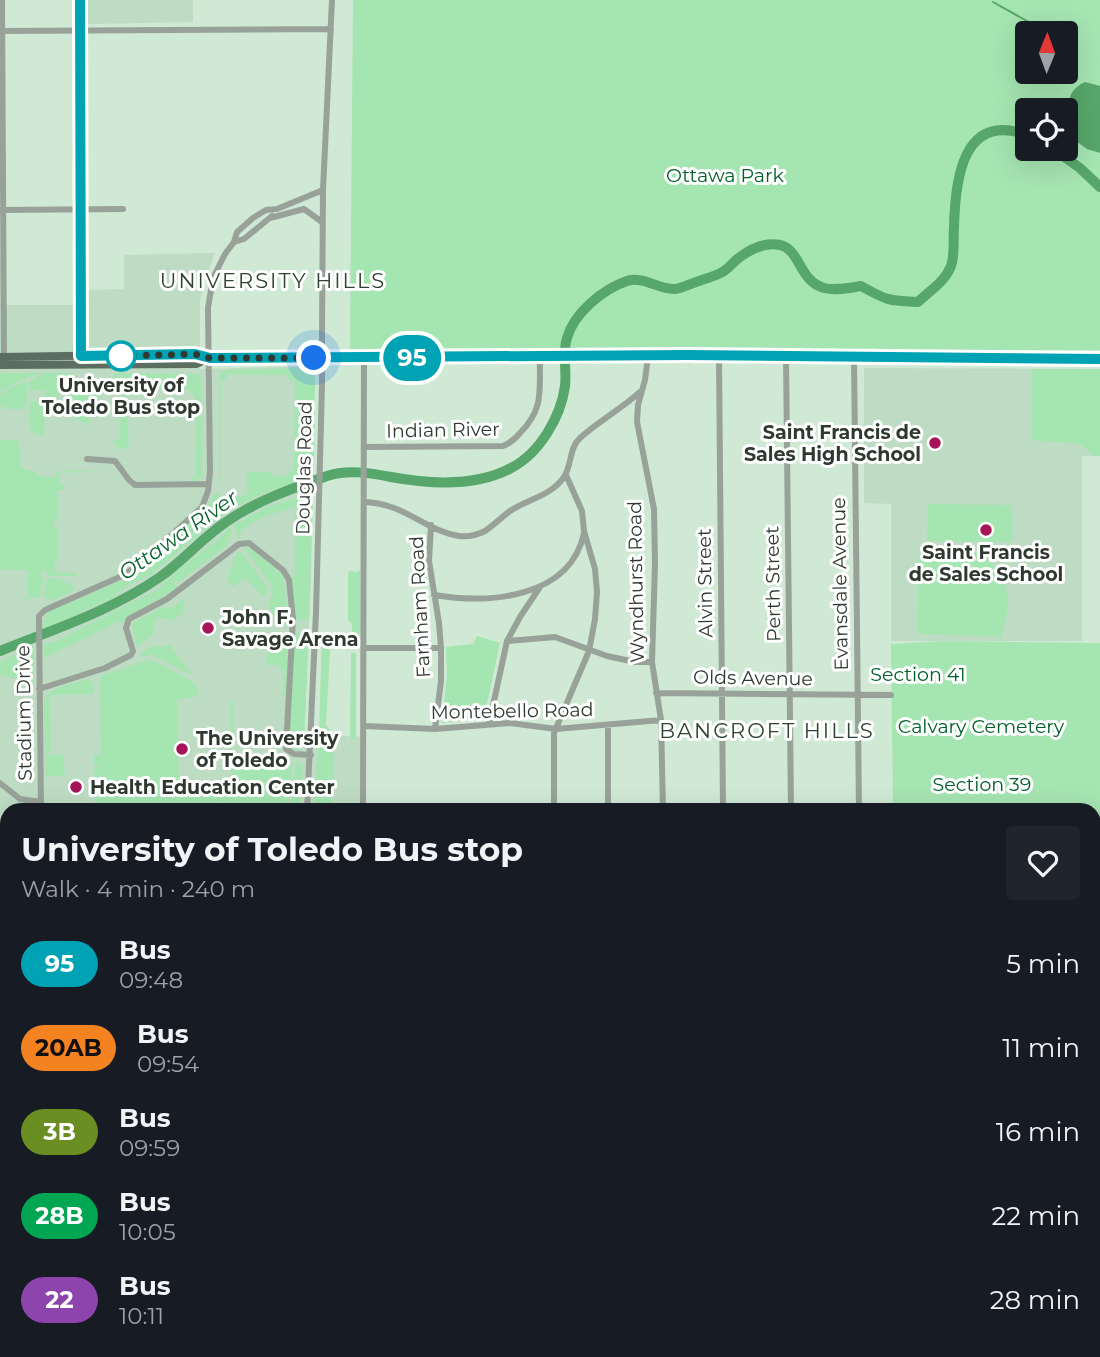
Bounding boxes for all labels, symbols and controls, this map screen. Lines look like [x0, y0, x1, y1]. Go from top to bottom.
north arrow [1015, 21, 1078, 84]
map controls [1015, 21, 1078, 161]
button: locate [1015, 98, 1078, 161]
park label: Ottawa Park [666, 164, 785, 187]
district label: UNIVERSITY HILLS [160, 268, 386, 293]
line badge: 95 [380, 335, 444, 381]
your location [296, 340, 331, 375]
marker: University of Toledo Bus stop [106, 341, 136, 371]
text: 95 [397, 343, 427, 372]
place label: University of Toledo Bus stop [42, 374, 200, 419]
street label: Douglas Road [291, 401, 317, 535]
street label: Indian River [386, 418, 500, 442]
place label: Saint Francis de Sales High School [744, 421, 921, 466]
marker: Saint Francis de Sales High School [927, 435, 943, 451]
water label: Ottawa River [114, 484, 243, 585]
street label: Evansdale Avenue [827, 497, 853, 671]
street label: Wyndhurst Road [623, 501, 649, 663]
marker: Saint Francis de Sales School [978, 522, 994, 538]
street label: Perth Street [760, 526, 786, 642]
street label: Alvin Street [693, 528, 717, 638]
street label: Farnham Road [405, 535, 435, 679]
place label: Saint Francis de Sales School [909, 541, 1063, 586]
place label: John F. Savage Arena [221, 606, 359, 651]
marker: John F. Savage Arena [200, 620, 216, 636]
street label: Stadium Drive [11, 645, 37, 781]
park label: Section 41 [870, 663, 966, 686]
street label: Olds Avenue [693, 665, 813, 691]
street label: Montebello Road [430, 698, 594, 724]
park label: Calvary Cemetery [898, 715, 1065, 738]
district label: BANCROFT HILLS [659, 718, 875, 743]
place label: The University of Toledo [196, 727, 339, 772]
marker: The University of Toledo [174, 741, 190, 757]
park label: Section 39 [933, 773, 1031, 796]
place label: Health Education Center [90, 776, 335, 799]
marker: Health Education Center [68, 779, 84, 795]
button: heart [1006, 826, 1080, 900]
text: University of Toledo Bus stop [21, 829, 523, 869]
text: Walk · 4 min · 240 m [21, 875, 255, 903]
text: Bus [119, 934, 171, 966]
text: 5 min [1006, 948, 1080, 980]
text: 95 [45, 949, 74, 978]
text: 09:48 [119, 966, 183, 994]
text: Bus [137, 1018, 189, 1050]
text: 11 min [1002, 1032, 1080, 1064]
text: 20AB [35, 1033, 102, 1062]
text: 09:54 [137, 1050, 199, 1078]
text: Bus [119, 1102, 171, 1134]
text: 16 min [996, 1116, 1080, 1148]
text: 3B [43, 1117, 76, 1146]
text: 09:59 [119, 1134, 180, 1162]
text: Bus [119, 1186, 171, 1218]
text: 22 min [991, 1200, 1080, 1232]
text: 28B [35, 1201, 84, 1230]
text: 10:05 [119, 1218, 176, 1246]
text: Bus [119, 1270, 171, 1302]
text: 28 min [990, 1284, 1080, 1316]
text: 22 [45, 1285, 74, 1314]
text: 10:11 [119, 1302, 164, 1330]

